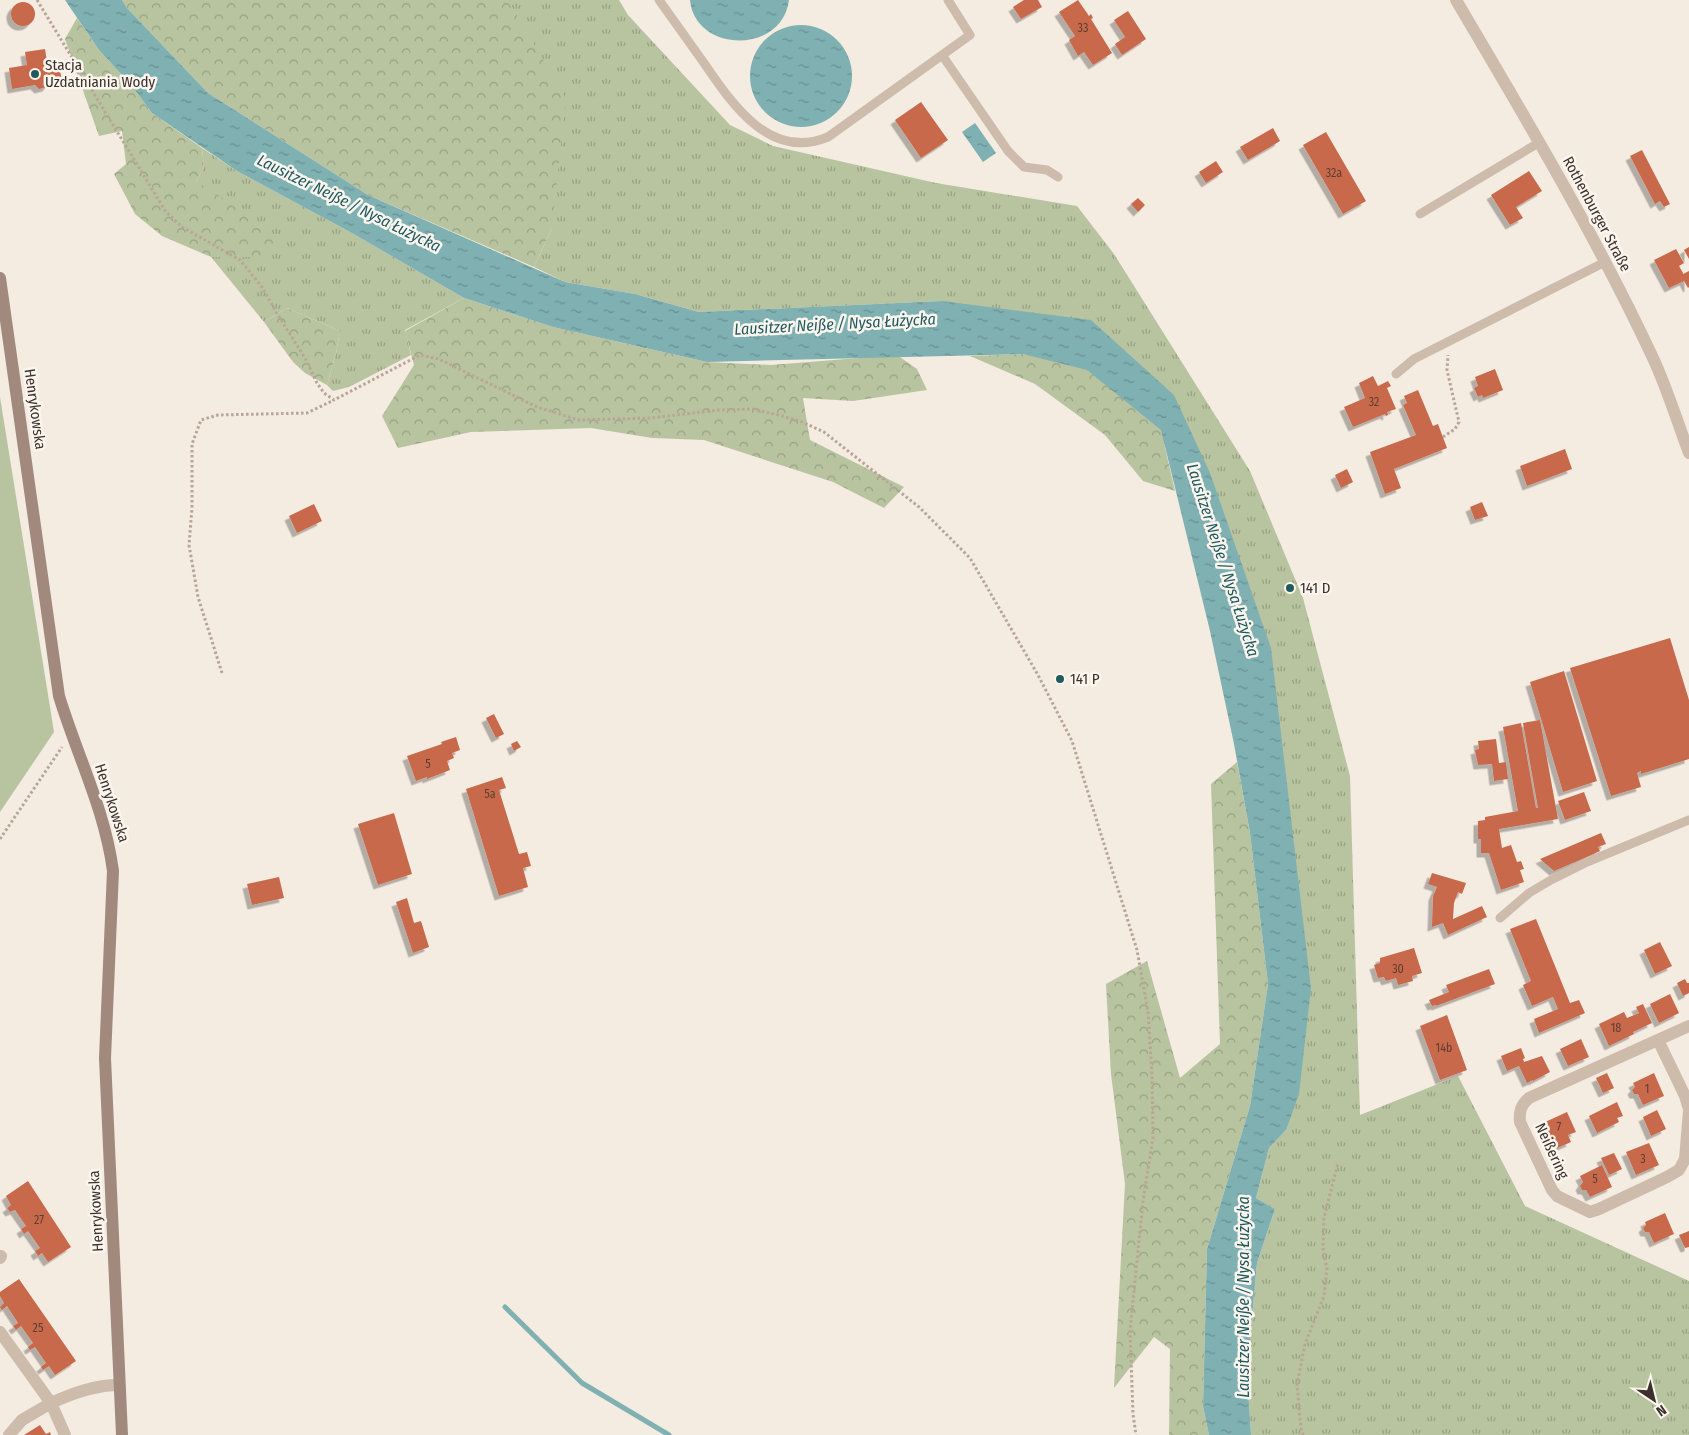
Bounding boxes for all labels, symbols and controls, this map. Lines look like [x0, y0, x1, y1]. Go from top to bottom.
house number: 33 [1078, 21, 1088, 35]
place label: Stacja Uzdatniania Wody [45, 56, 155, 91]
marker: Stacja Uzdatniania Wody [29, 68, 41, 80]
water label: Lausitzer Neiße / Nysa Łużycka [254, 150, 444, 256]
street label: Rothenburger Straße [1559, 153, 1635, 275]
house number: 32a [1326, 166, 1342, 180]
water label: Lausitzer Neiße / Nysa Łużycka [734, 309, 936, 339]
street label: Henrykowska [20, 367, 50, 451]
house number: 32 [1369, 395, 1379, 409]
water label: Lausitzer Neiße / Nysa Łużycka [1183, 461, 1263, 659]
place label: 141 D [1300, 579, 1330, 597]
marker: 141 D [1284, 582, 1296, 594]
place label: 141 P [1070, 670, 1100, 688]
marker: 141 P [1054, 673, 1066, 685]
house number: 5 [425, 757, 431, 771]
street label: Henrykowska [91, 762, 133, 844]
house number: 5a [484, 787, 496, 801]
house number: 30 [1392, 962, 1404, 976]
house number: 18 [1611, 1021, 1621, 1035]
house number: 14b [1436, 1041, 1452, 1055]
house number: 1 [1645, 1082, 1649, 1096]
street label: Neißering [1531, 1120, 1573, 1182]
house number: 7 [1557, 1120, 1562, 1134]
house number: 3 [1640, 1152, 1646, 1166]
street label: Henrykowska [85, 1170, 107, 1252]
house number: 5 [1592, 1172, 1598, 1186]
water label: Lausitzer Neiße / Nysa Łużycka [1234, 1196, 1253, 1398]
house number: 27 [34, 1213, 44, 1227]
house number: 25 [33, 1321, 44, 1335]
north arrow [1629, 1375, 1679, 1425]
text: N [1653, 1401, 1669, 1420]

